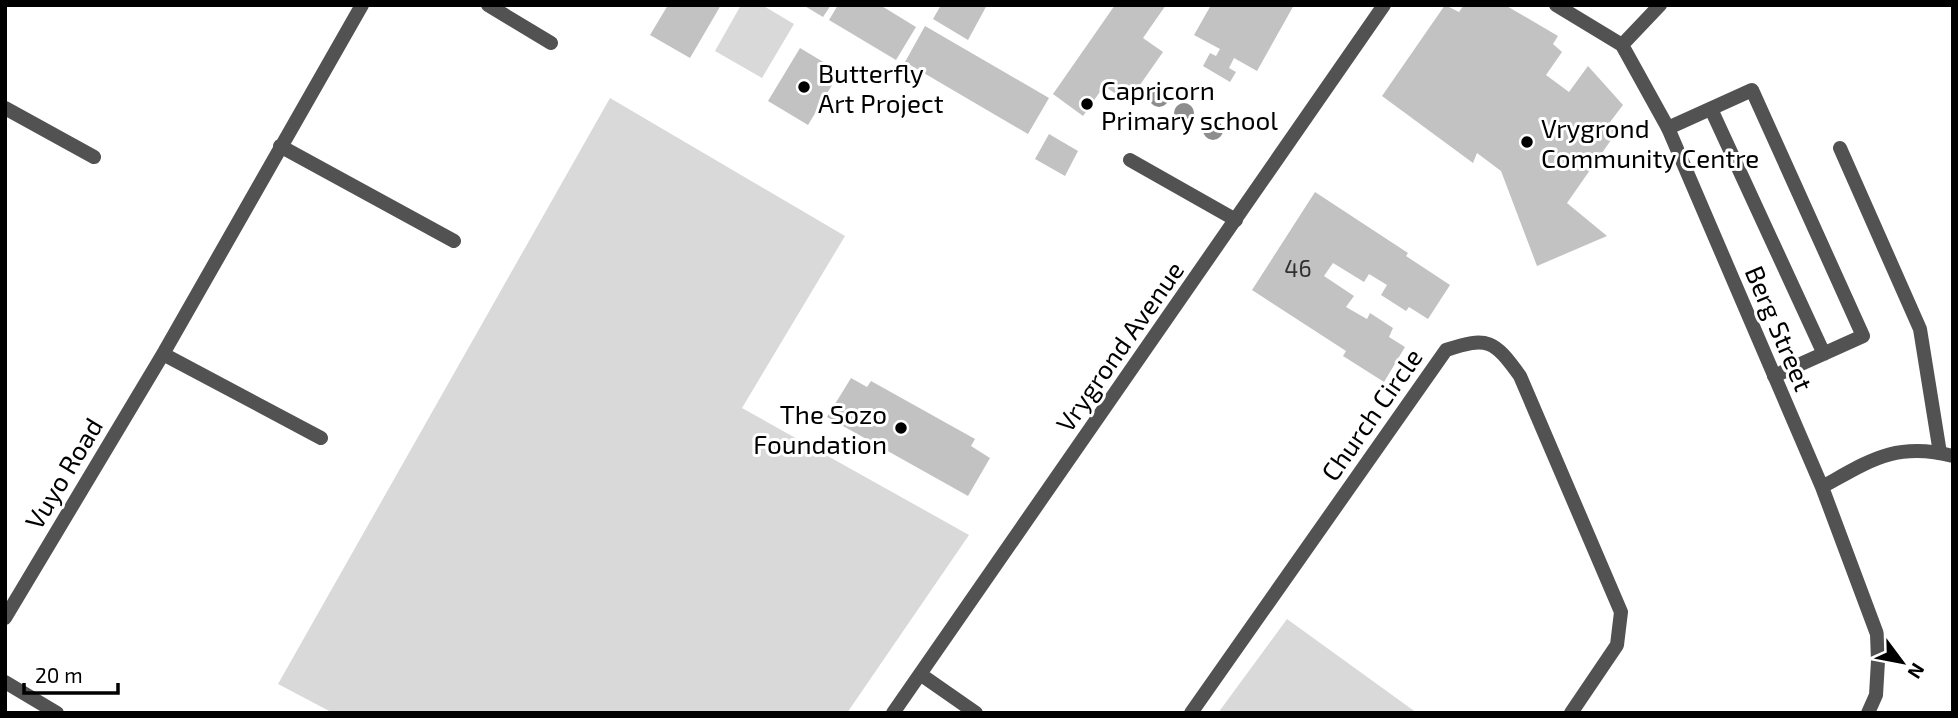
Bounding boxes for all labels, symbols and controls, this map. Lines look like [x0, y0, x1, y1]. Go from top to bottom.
place label: Butterfly Art Project [818, 57, 944, 118]
place label: Capricorn Primary school [1101, 74, 1278, 135]
marker: Butterfly Art Project [796, 79, 812, 95]
marker: Capricorn Primary school [1079, 96, 1095, 112]
place label: Vrygrond Community Centre [1541, 112, 1759, 173]
marker: Vrygrond Community Centre [1519, 134, 1535, 150]
house number: 46 [1284, 254, 1312, 282]
street label: Vrygrond Avenue [1049, 255, 1189, 437]
street label: Berg Street [1740, 261, 1820, 395]
street label: Church Circle [1314, 342, 1428, 486]
place label: The Sozo Foundation [753, 398, 887, 459]
street label: Vuyo Road [18, 412, 108, 534]
marker: The Sozo Foundation [893, 420, 909, 436]
north arrow [1867, 627, 1937, 697]
scale bar [24, 652, 119, 696]
text: N [1903, 659, 1930, 683]
text: 20 m [35, 662, 83, 687]

